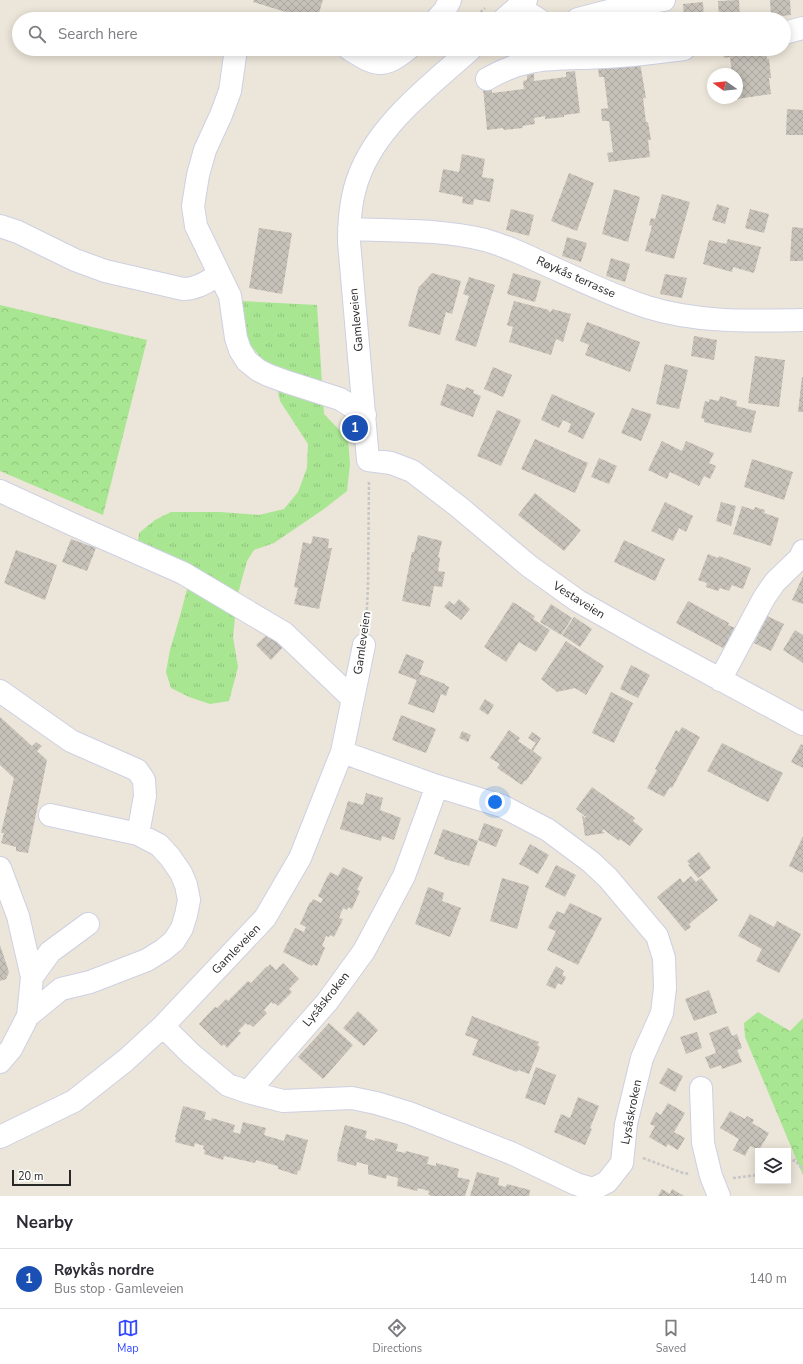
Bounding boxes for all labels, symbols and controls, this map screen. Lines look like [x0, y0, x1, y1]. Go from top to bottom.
search box [12, 12, 791, 56]
icon: search [26, 23, 48, 45]
text: Search here [58, 24, 138, 44]
north arrow [707, 68, 743, 104]
street label: Røykås terrasse [534, 252, 618, 302]
street label: Gamleveien [345, 288, 367, 352]
pin: 1 [342, 413, 368, 443]
street label: Vestaveien [549, 577, 608, 622]
street label: Gamleveien [350, 610, 374, 676]
your location [485, 792, 505, 812]
street label: Gamleveien [208, 921, 264, 977]
street label: Lysåskroken [299, 968, 353, 1030]
street label: Lysåskroken [617, 1078, 645, 1146]
map controls [755, 1148, 791, 1184]
button: layers [755, 1148, 791, 1184]
scale bar [12, 1168, 71, 1187]
text: 20 m [18, 1169, 43, 1184]
text: Nearby [16, 1211, 73, 1234]
text: Røykås nordre [54, 1260, 154, 1280]
text: 1 [25, 1270, 33, 1288]
text: 140 m [749, 1270, 787, 1288]
text: Bus stop · Gamleveien [54, 1280, 184, 1298]
tab: Map [117, 1317, 139, 1356]
tab: Directions [373, 1317, 422, 1356]
tab: Saved [656, 1317, 686, 1356]

